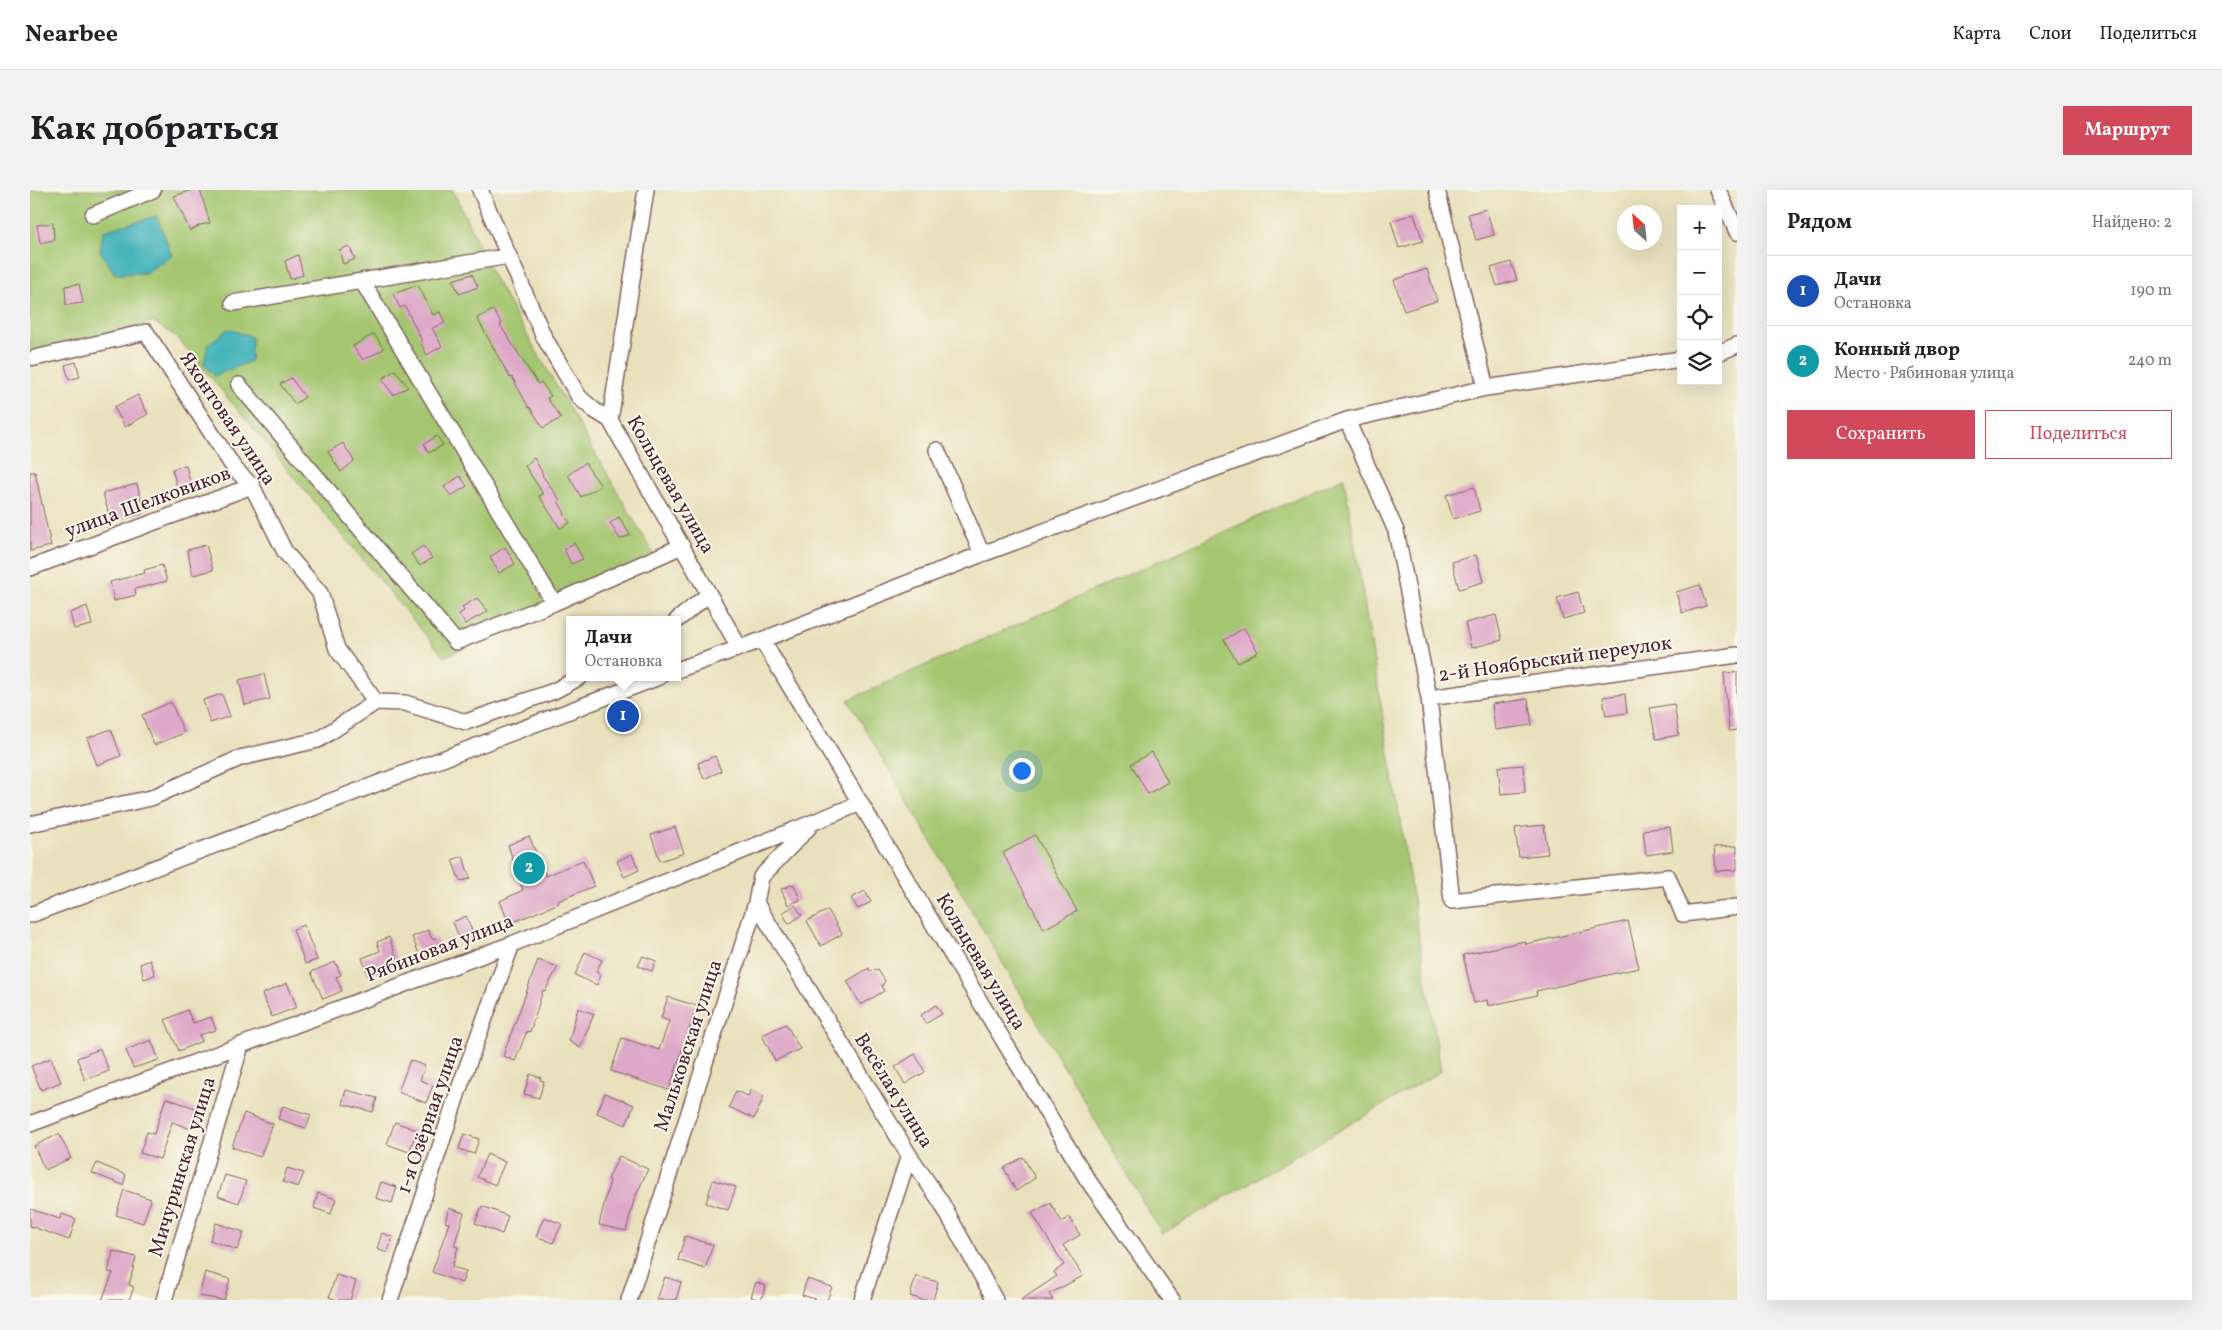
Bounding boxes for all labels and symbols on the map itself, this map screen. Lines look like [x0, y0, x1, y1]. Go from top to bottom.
north arrow [1617, 205, 1662, 250]
street label: Яхонтовая улица [172, 347, 282, 491]
street label: Кольцевая улица [619, 411, 721, 559]
street label: улица Шелковиков [61, 460, 235, 546]
street label: 2-й Ноябрьский переулок [1437, 630, 1674, 690]
pin: 1 [607, 697, 639, 735]
your location [1009, 758, 1035, 784]
pin: 2 [513, 849, 545, 887]
street label: Кольцевая улица [928, 888, 1032, 1036]
street label: Рябиновая улица [362, 908, 518, 990]
street label: Мальковская улица [648, 956, 730, 1136]
street label: Весёлая улица [846, 1028, 940, 1154]
street label: 1-я Озёрная улица [391, 1032, 471, 1198]
street label: Мичуринская улица [142, 1073, 224, 1261]

